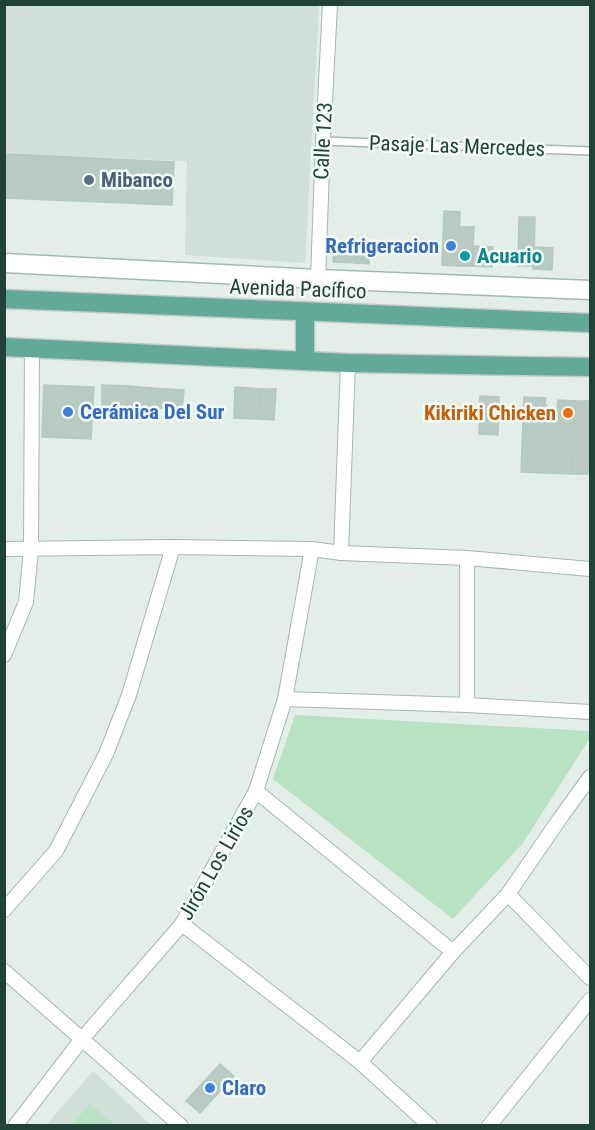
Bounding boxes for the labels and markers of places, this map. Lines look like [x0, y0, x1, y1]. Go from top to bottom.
place label: Mibanco [101, 168, 173, 192]
marker: Mibanco [82, 173, 96, 187]
place label: Refrigeracion [325, 234, 439, 258]
marker: Refrigeracion [444, 239, 458, 253]
place label: Acuario [477, 244, 542, 268]
marker: Acuario [458, 249, 472, 263]
place label: Cerámica Del Sur [80, 400, 225, 424]
place label: Kikiriki Chicken [424, 401, 556, 425]
marker: Cerámica Del Sur [61, 405, 75, 419]
marker: Kikiriki Chicken [561, 406, 575, 420]
place label: Claro [222, 1076, 266, 1100]
marker: Claro [203, 1081, 217, 1095]

